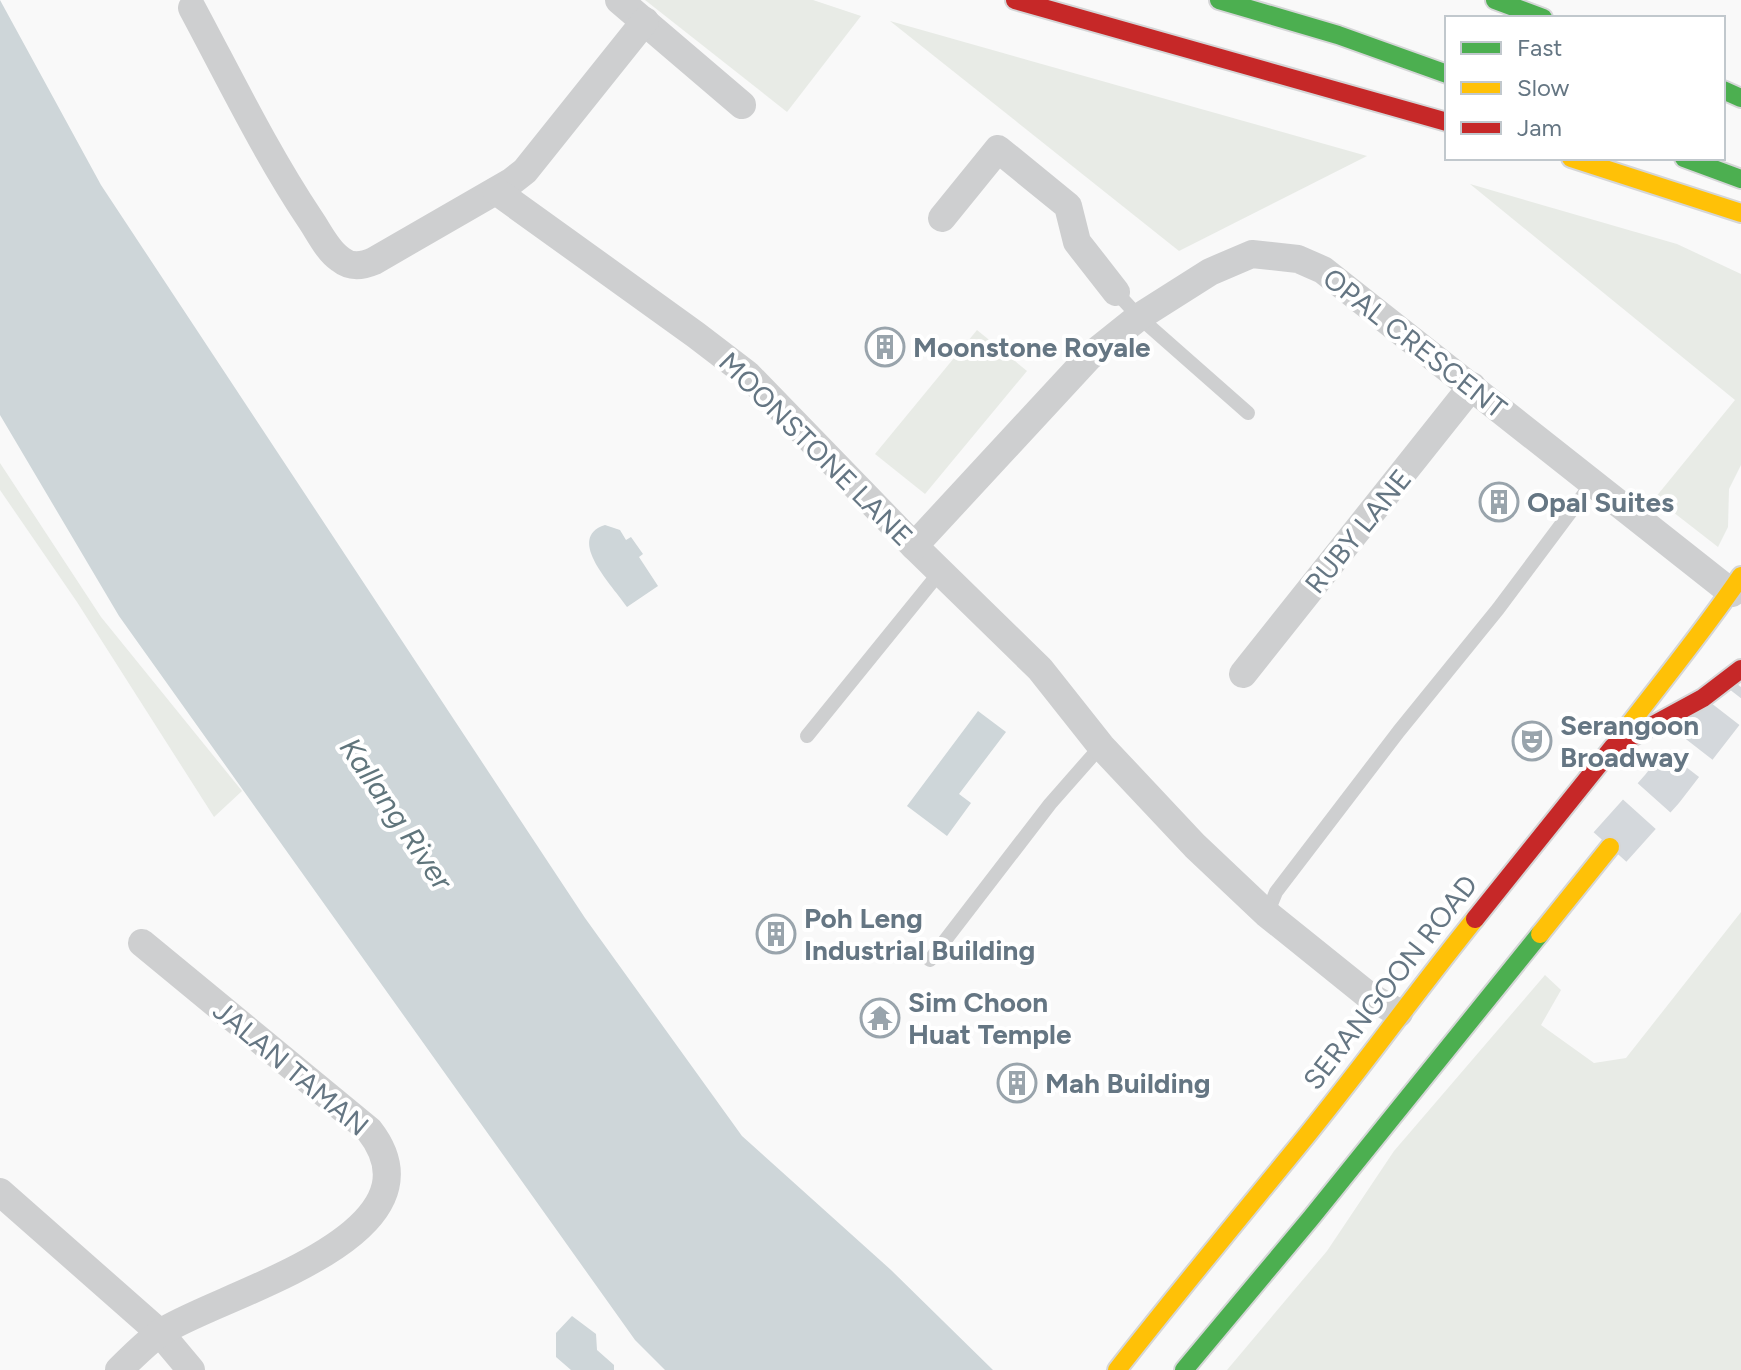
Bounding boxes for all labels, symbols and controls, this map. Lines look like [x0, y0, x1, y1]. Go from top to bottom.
legend [1445, 16, 1725, 160]
text: Fast [1517, 33, 1562, 62]
text: Slow [1517, 73, 1570, 102]
text: Jam [1517, 113, 1562, 142]
street label: OPAL CRESCENT [1316, 261, 1514, 426]
building icon: Moonstone Royale [864, 326, 906, 368]
place label: Moonstone Royale [913, 330, 1151, 364]
street label: MOONSTONE LANE [712, 345, 920, 553]
street label: RUBY LANE [1298, 462, 1418, 600]
building icon: Opal Suites [1478, 481, 1520, 523]
place label: Opal Suites [1527, 485, 1674, 519]
place label: Serangoon Broadway [1560, 708, 1699, 774]
theatre icon: Serangoon Broadway [1511, 720, 1553, 762]
water label: Kallang River [332, 730, 462, 899]
street label: SERANGOON ROAD [1296, 868, 1484, 1096]
place label: Poh Leng Industrial Building [804, 901, 1035, 967]
building icon: Poh Leng Industrial Building [755, 913, 797, 955]
place label: Sim Choon Huat Temple [908, 985, 1071, 1051]
street label: JALAN TAMAN [206, 993, 376, 1143]
temple icon: Sim Choon Huat Temple [859, 997, 901, 1039]
building icon: Mah Building [996, 1062, 1038, 1104]
place label: Mah Building [1045, 1066, 1211, 1100]

